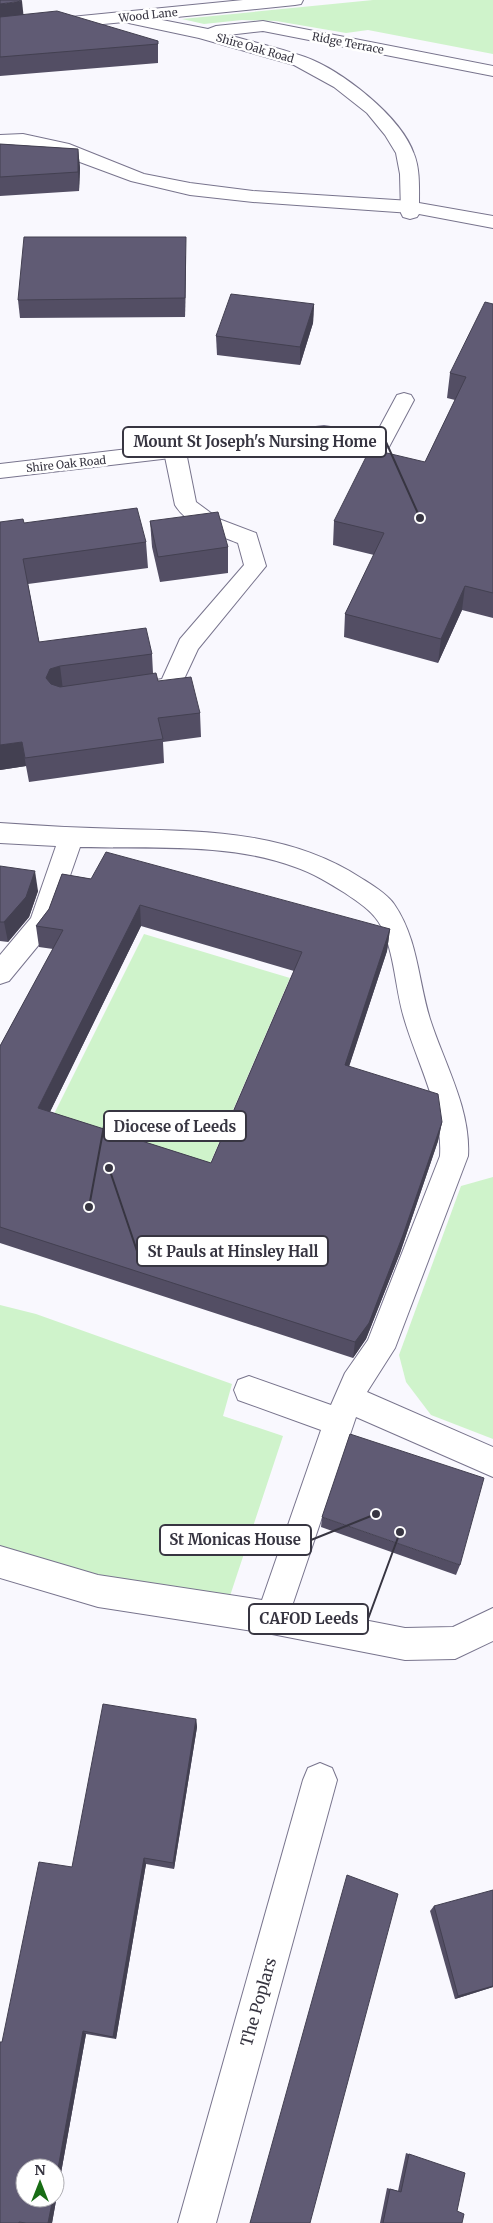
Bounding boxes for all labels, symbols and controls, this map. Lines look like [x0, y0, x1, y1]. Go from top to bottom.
street label: Wood Lane [117, 5, 178, 25]
street label: Ridge Terrace [311, 29, 385, 57]
street label: Shire Oak Road [214, 30, 296, 66]
callout: Mount St Joseph's Nursing Home [123, 427, 386, 457]
text: Mount St Joseph's Nursing Home [133, 432, 377, 451]
street label: Shire Oak Road [25, 453, 107, 475]
callout: Diocese of Leeds [104, 1111, 246, 1141]
text: Diocese of Leeds [114, 1117, 237, 1136]
callout: St Pauls at Hinsley Hall [137, 1236, 328, 1266]
text: St Pauls at Hinsley Hall [148, 1242, 319, 1261]
callout: St Monicas House [160, 1525, 311, 1555]
text: St Monicas House [169, 1530, 301, 1549]
callout: CAFOD Leeds [249, 1604, 368, 1634]
text: CAFOD Leeds [260, 1609, 359, 1628]
street label: The Poplars [236, 1955, 280, 2049]
north arrow [15, 2158, 65, 2208]
text: N [34, 2161, 46, 2179]

